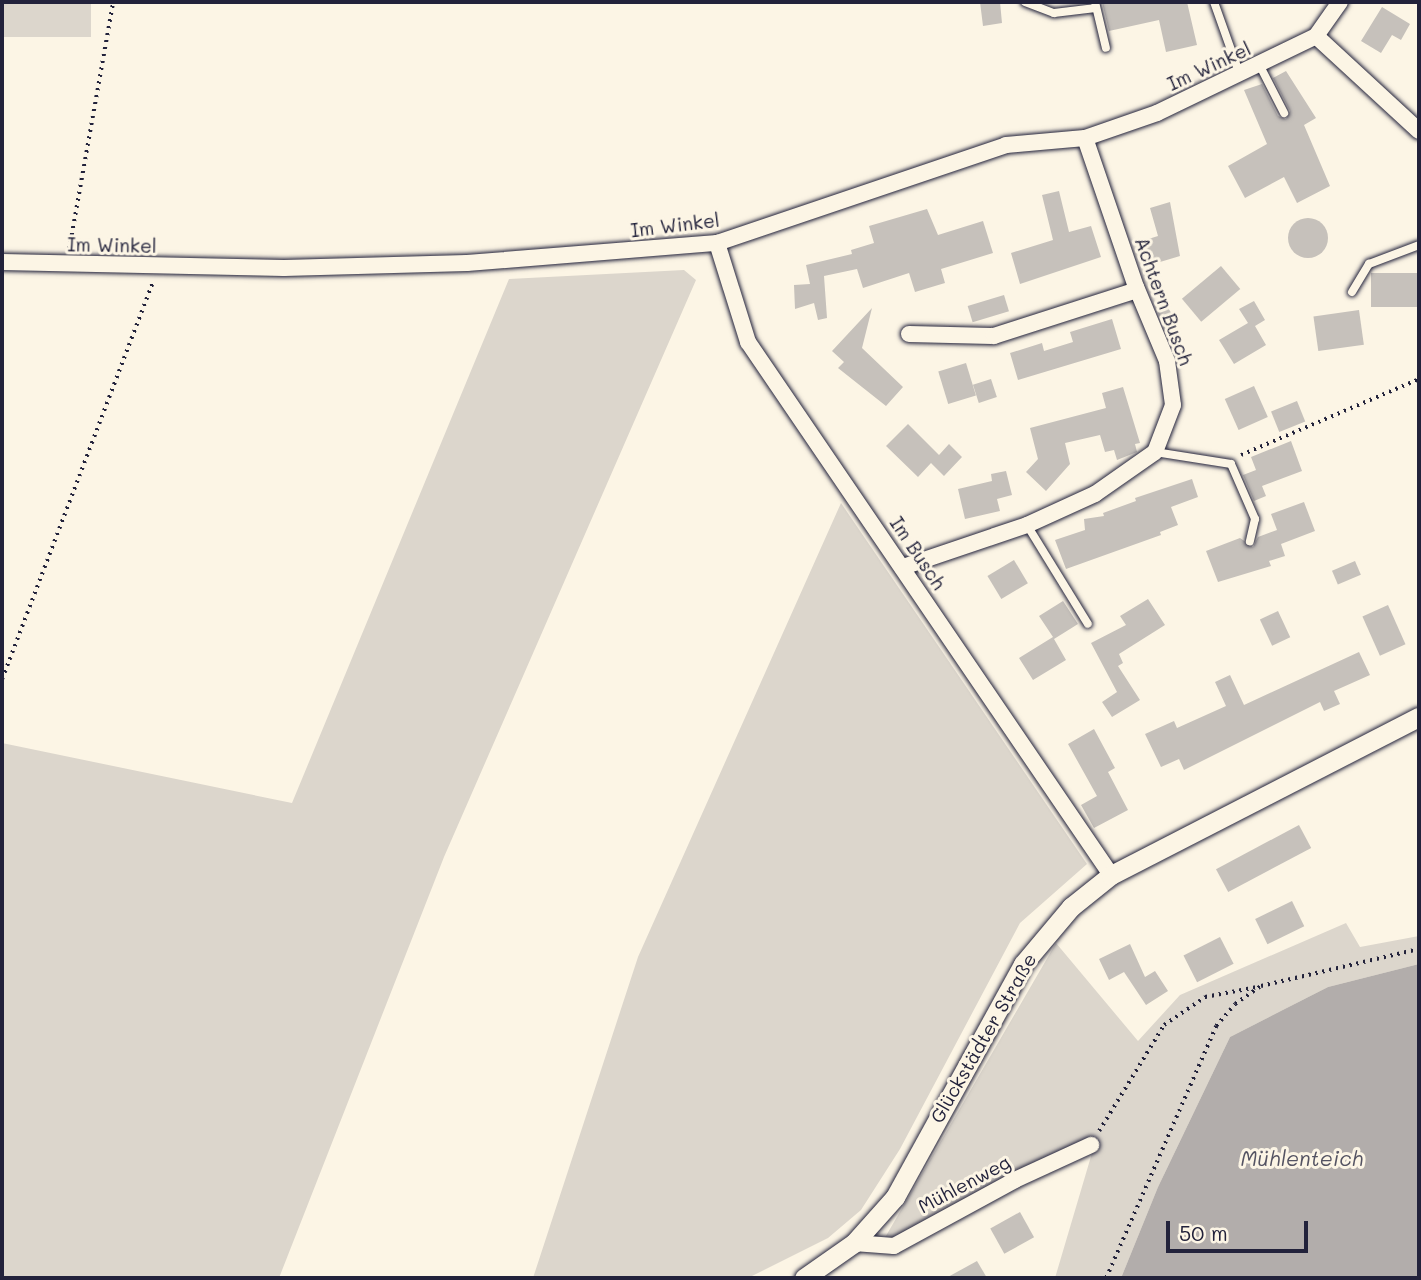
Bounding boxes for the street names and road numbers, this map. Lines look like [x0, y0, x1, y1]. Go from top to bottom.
street label: Im Winkel [1164, 37, 1254, 95]
street label: Im Winkel [629, 208, 721, 242]
street label: Im Winkel [67, 233, 157, 257]
street label: Achtern Busch [1130, 234, 1198, 368]
street label: Im Busch [885, 512, 951, 594]
street label: Glückstädter Straße [925, 949, 1041, 1127]
street label: Mühlenweg [914, 1150, 1014, 1218]

